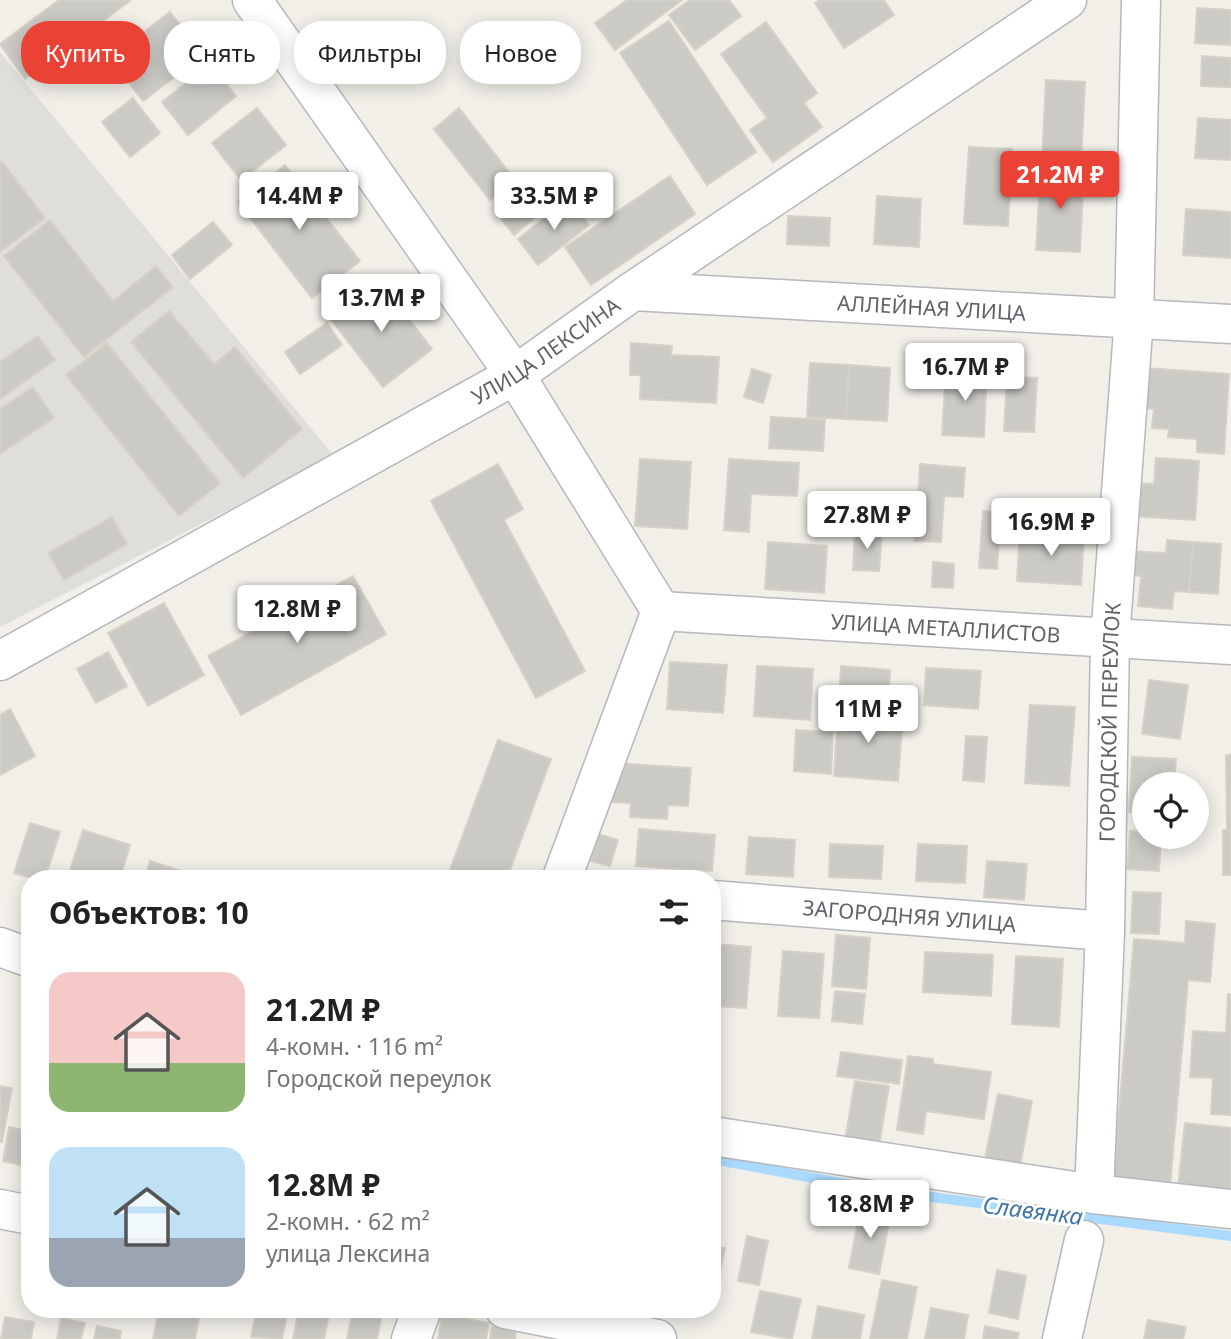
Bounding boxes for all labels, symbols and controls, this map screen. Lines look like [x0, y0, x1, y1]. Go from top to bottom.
chip: Купить [21, 21, 150, 84]
chip: Снять [164, 21, 280, 84]
chip: Фильтры [294, 21, 446, 84]
chip: Новое [460, 21, 581, 84]
pin: 21.2M ₽ [995, 152, 1125, 211]
text: 21.2M ₽ [1016, 158, 1104, 190]
pin: 14.4M ₽ [234, 173, 364, 232]
pin: 33.5M ₽ [489, 173, 619, 232]
text: 14.4M ₽ [255, 179, 343, 211]
text: 33.5M ₽ [510, 179, 598, 211]
pin: 13.7M ₽ [316, 274, 446, 334]
text: 13.7M ₽ [337, 281, 425, 313]
street label: АЛЛЕЙНАЯ УЛИЦА [837, 288, 1027, 327]
street label: УЛИЦА ЛЕКСИНА [466, 290, 626, 410]
pin: 16.7M ₽ [900, 344, 1030, 403]
text: 16.7M ₽ [921, 350, 1009, 382]
pin: 27.8M ₽ [802, 491, 932, 551]
text: 27.8M ₽ [823, 498, 911, 530]
pin: 16.9M ₽ [986, 498, 1116, 558]
text: 16.9M ₽ [1007, 505, 1095, 537]
pin: 12.8M ₽ [232, 586, 362, 645]
text: 12.8M ₽ [253, 592, 341, 624]
street label: ГОРОДСКОЙ ПЕРЕУЛОК [1093, 601, 1127, 842]
street label: УЛИЦА МЕТАЛЛИСТОВ [830, 607, 1061, 649]
pin: 11M ₽ [819, 686, 917, 745]
text: 11M ₽ [834, 692, 902, 724]
map controls [1132, 772, 1209, 849]
button: locate [1132, 772, 1209, 849]
text: Объектов: 10 [49, 892, 249, 933]
icon: filters [655, 893, 693, 931]
street label: ЗАГОРОДНЯЯ УЛИЦА [802, 893, 1018, 938]
text: 21.2M ₽ [266, 989, 380, 1030]
icon: home [105, 1000, 189, 1084]
text: 4-комн. · 116 m² [266, 1030, 443, 1062]
text: Городской переулок [266, 1062, 491, 1094]
text: 12.8M ₽ [266, 1164, 380, 1205]
icon: home [105, 1175, 189, 1259]
pin: 18.8M ₽ [805, 1180, 935, 1240]
text: 18.8M ₽ [826, 1187, 914, 1219]
water label: Славянка [981, 1188, 1085, 1232]
text: 2-комн. · 62 m² [266, 1205, 430, 1237]
text: улица Лексина [266, 1237, 430, 1269]

